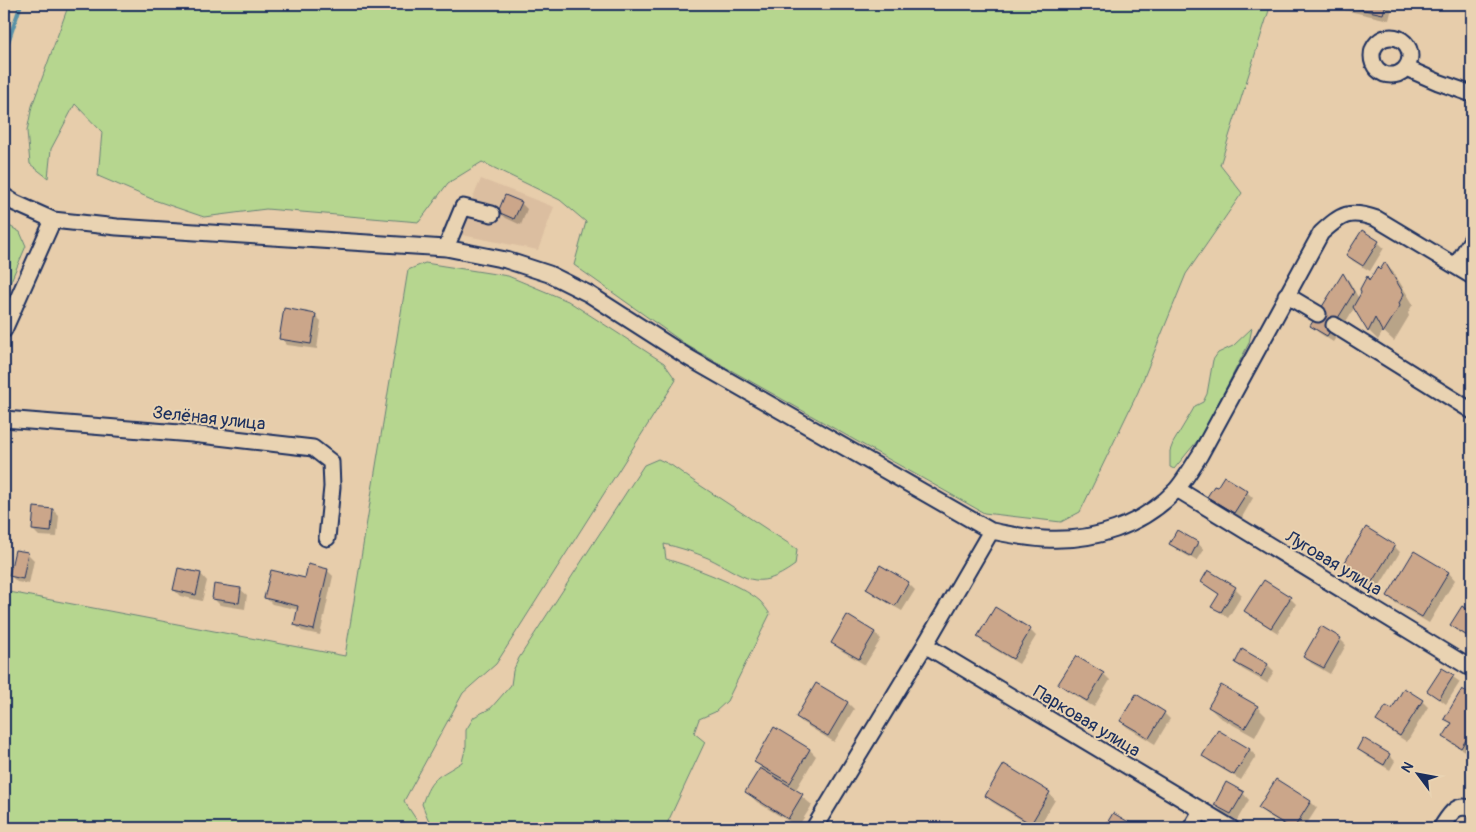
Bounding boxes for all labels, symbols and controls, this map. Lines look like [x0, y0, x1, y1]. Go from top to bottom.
street label: Зелёная улица [151, 401, 267, 436]
street label: Луговая улица [1280, 525, 1386, 601]
street label: Парковая улица [1029, 680, 1145, 762]
north arrow [1394, 750, 1444, 800]
text: N [1398, 759, 1417, 776]

